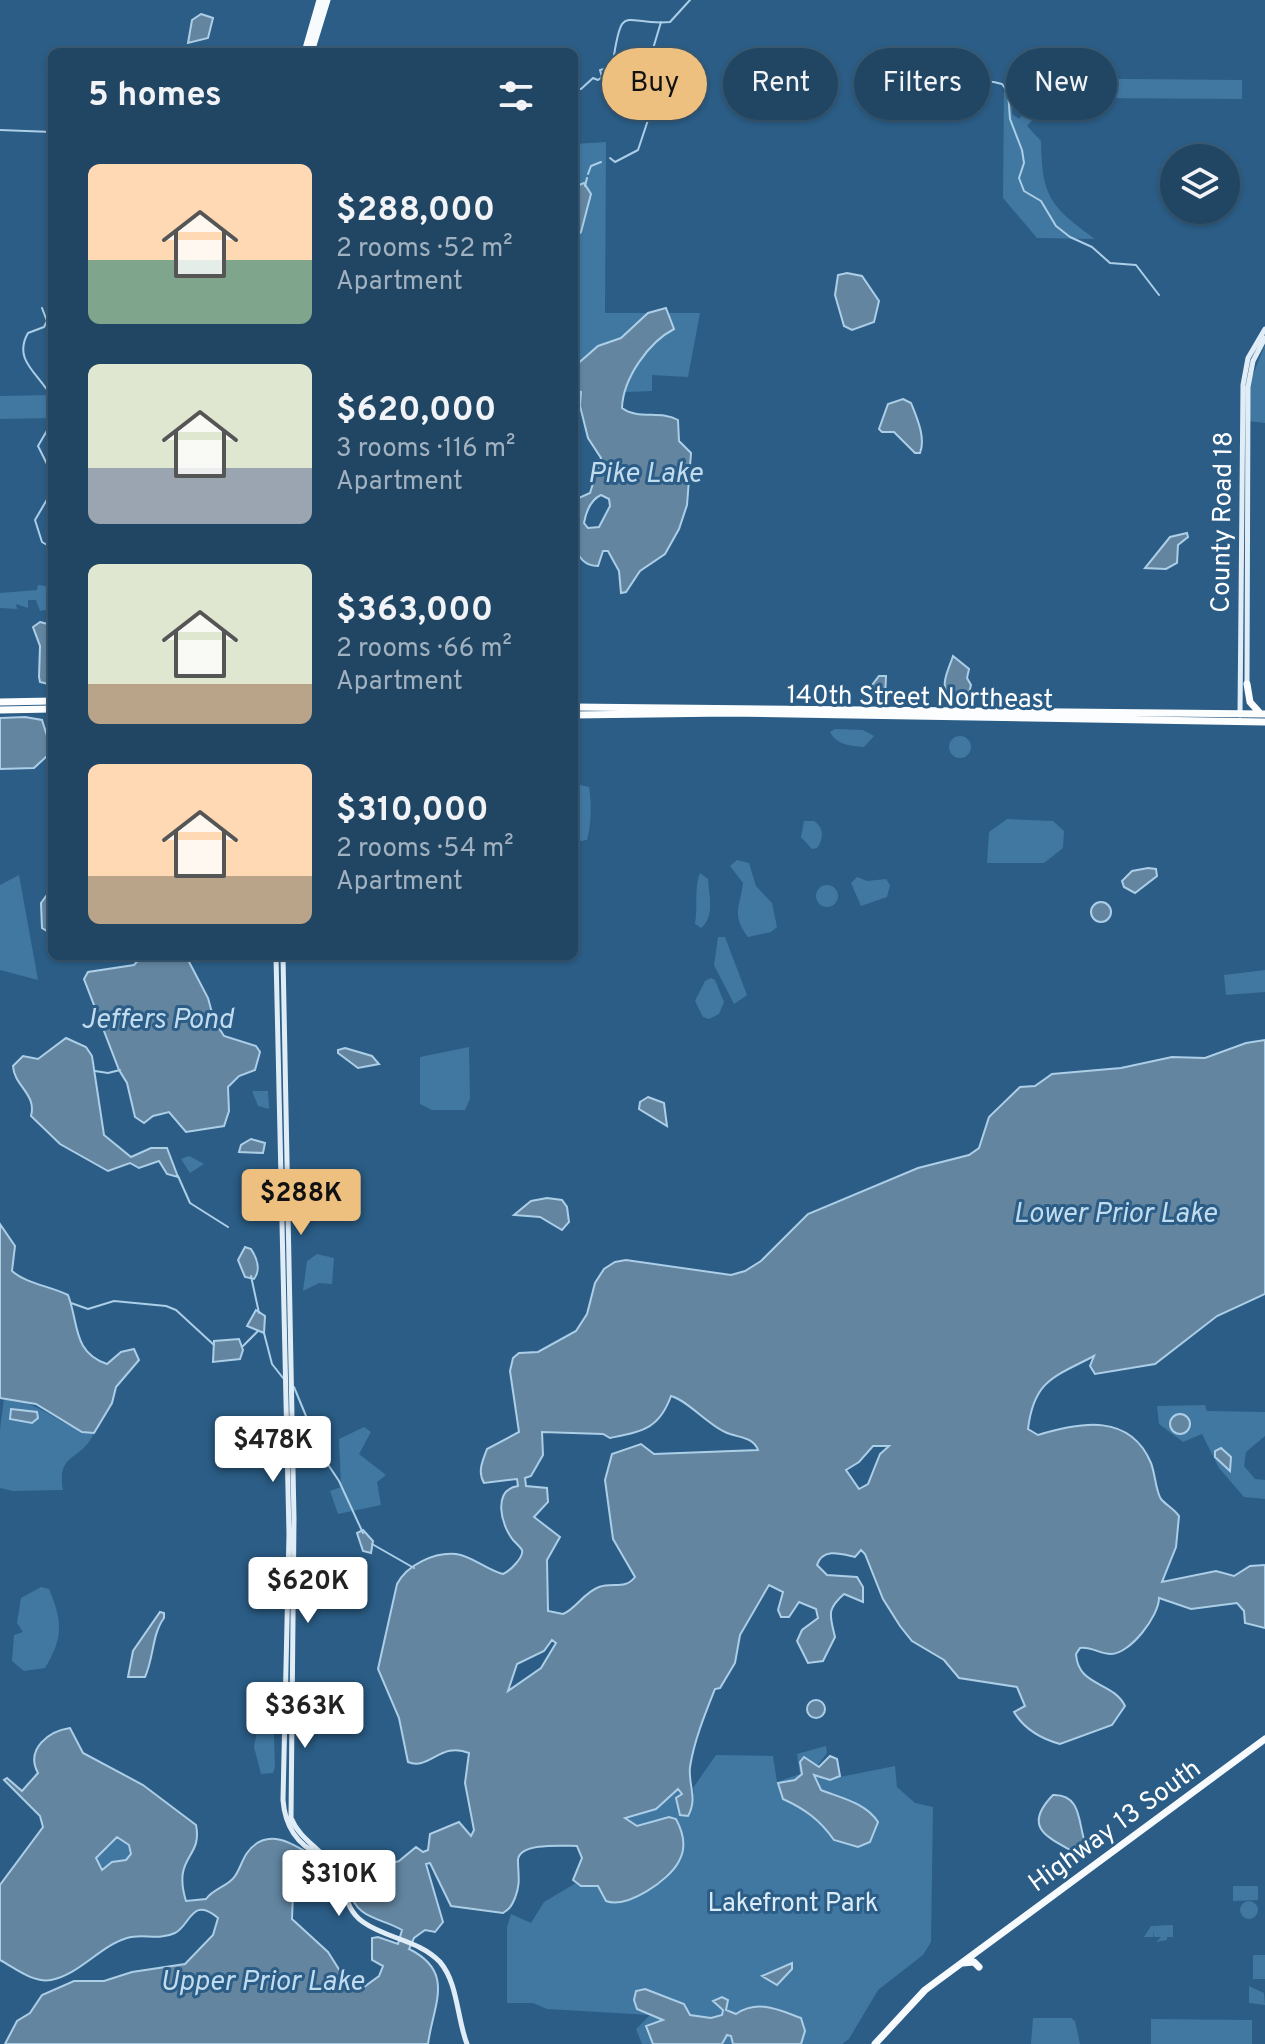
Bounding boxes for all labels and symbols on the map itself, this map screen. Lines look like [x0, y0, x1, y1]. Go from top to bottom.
street label: County Road 18 [1205, 431, 1242, 613]
water label: Pike Lake [588, 457, 703, 493]
street label: 140th Street Northeast [786, 680, 1054, 717]
water label: Jeffers Pond [81, 1003, 235, 1039]
pin: $288K [245, 1169, 357, 1237]
water label: Lower Prior Lake [1013, 1197, 1217, 1233]
pin: $478K [217, 1416, 329, 1484]
pin: $620K [252, 1557, 364, 1625]
pin: $363K [249, 1682, 361, 1750]
street label: Highway 13 South [1023, 1753, 1208, 1901]
pin: $310K [283, 1850, 395, 1918]
park label: Lakefront Park [707, 1888, 879, 1921]
water label: Upper Prior Lake [160, 1965, 364, 2001]

